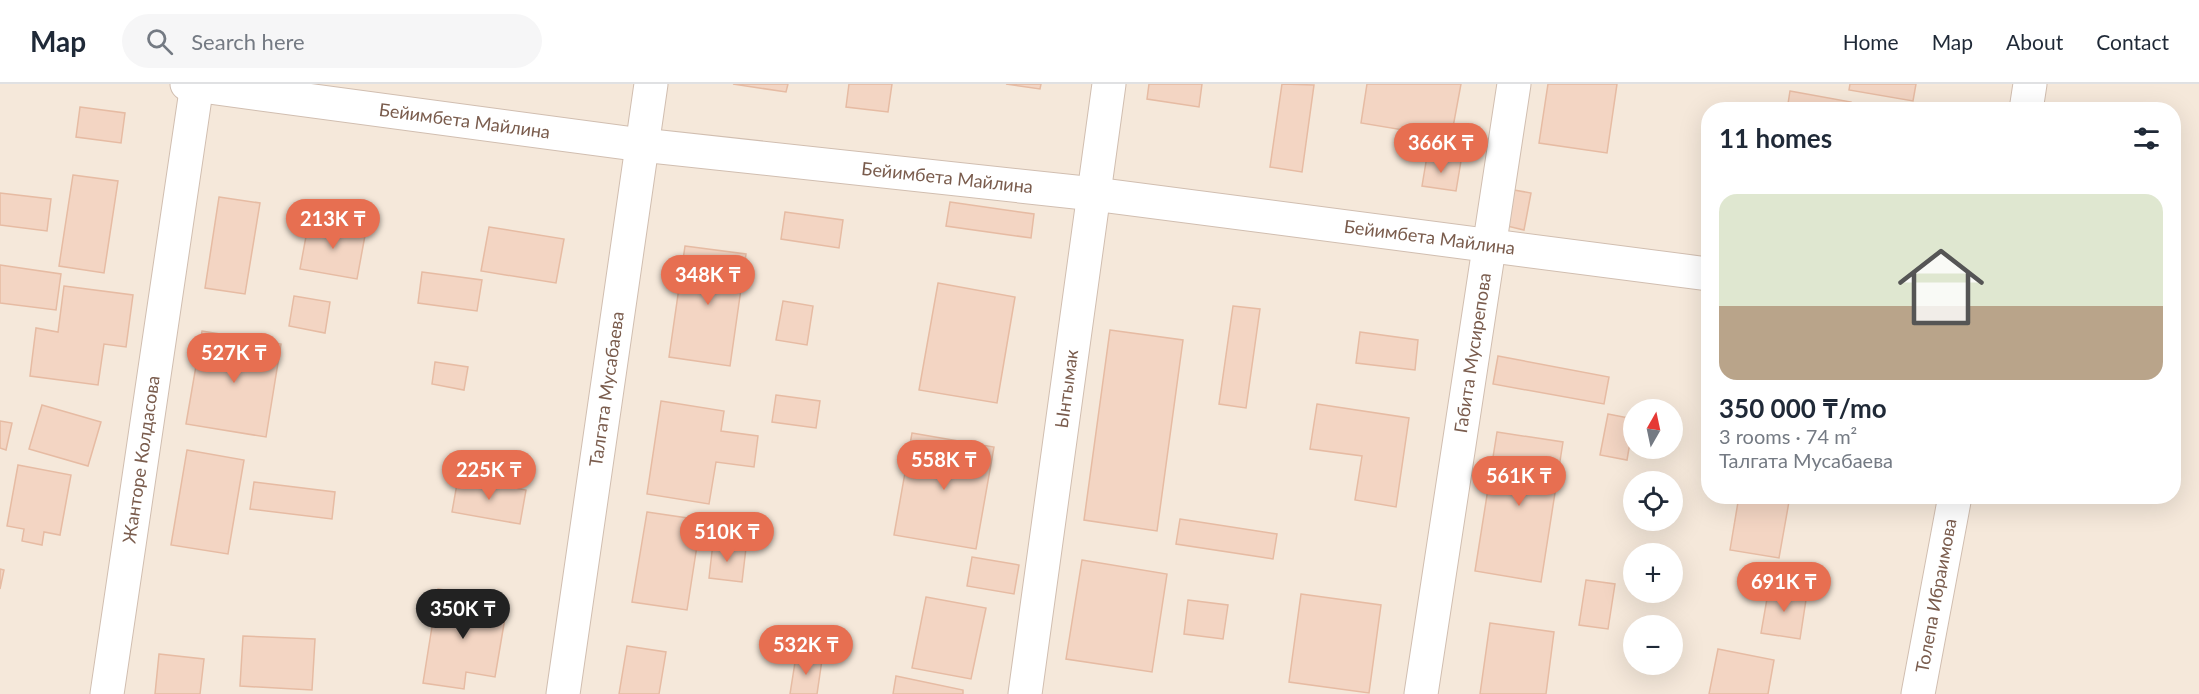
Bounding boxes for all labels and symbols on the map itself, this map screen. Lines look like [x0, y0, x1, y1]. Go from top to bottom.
street label: Бейимбета Майлина [378, 98, 551, 143]
pin: 366K ₸ [1392, 123, 1490, 174]
street label: Бейимбета Майлина [860, 157, 1034, 197]
pin: 213K ₸ [284, 199, 382, 250]
street label: Бейимбета Майлина [1343, 215, 1516, 259]
pin: 348K ₸ [659, 255, 757, 306]
street label: Габита Мусирепова [1449, 271, 1495, 434]
street label: Талгата Мусабаева [584, 310, 628, 468]
pin: 527K ₸ [185, 333, 283, 384]
street label: Ынтымак [1050, 347, 1082, 430]
street label: Жанторе Колдасова [117, 374, 164, 545]
north arrow [1623, 399, 1683, 459]
pin: 558K ₸ [895, 440, 993, 491]
pin: 225K ₸ [440, 450, 538, 501]
pin: 561K ₸ [1470, 456, 1568, 507]
pin: 510K ₸ [678, 512, 776, 563]
street label: Толепа Ибраимова [1910, 517, 1961, 674]
pin: 691K ₸ [1735, 562, 1833, 613]
pin: 350K ₸ [414, 589, 512, 640]
pin: 532K ₸ [757, 625, 855, 676]

